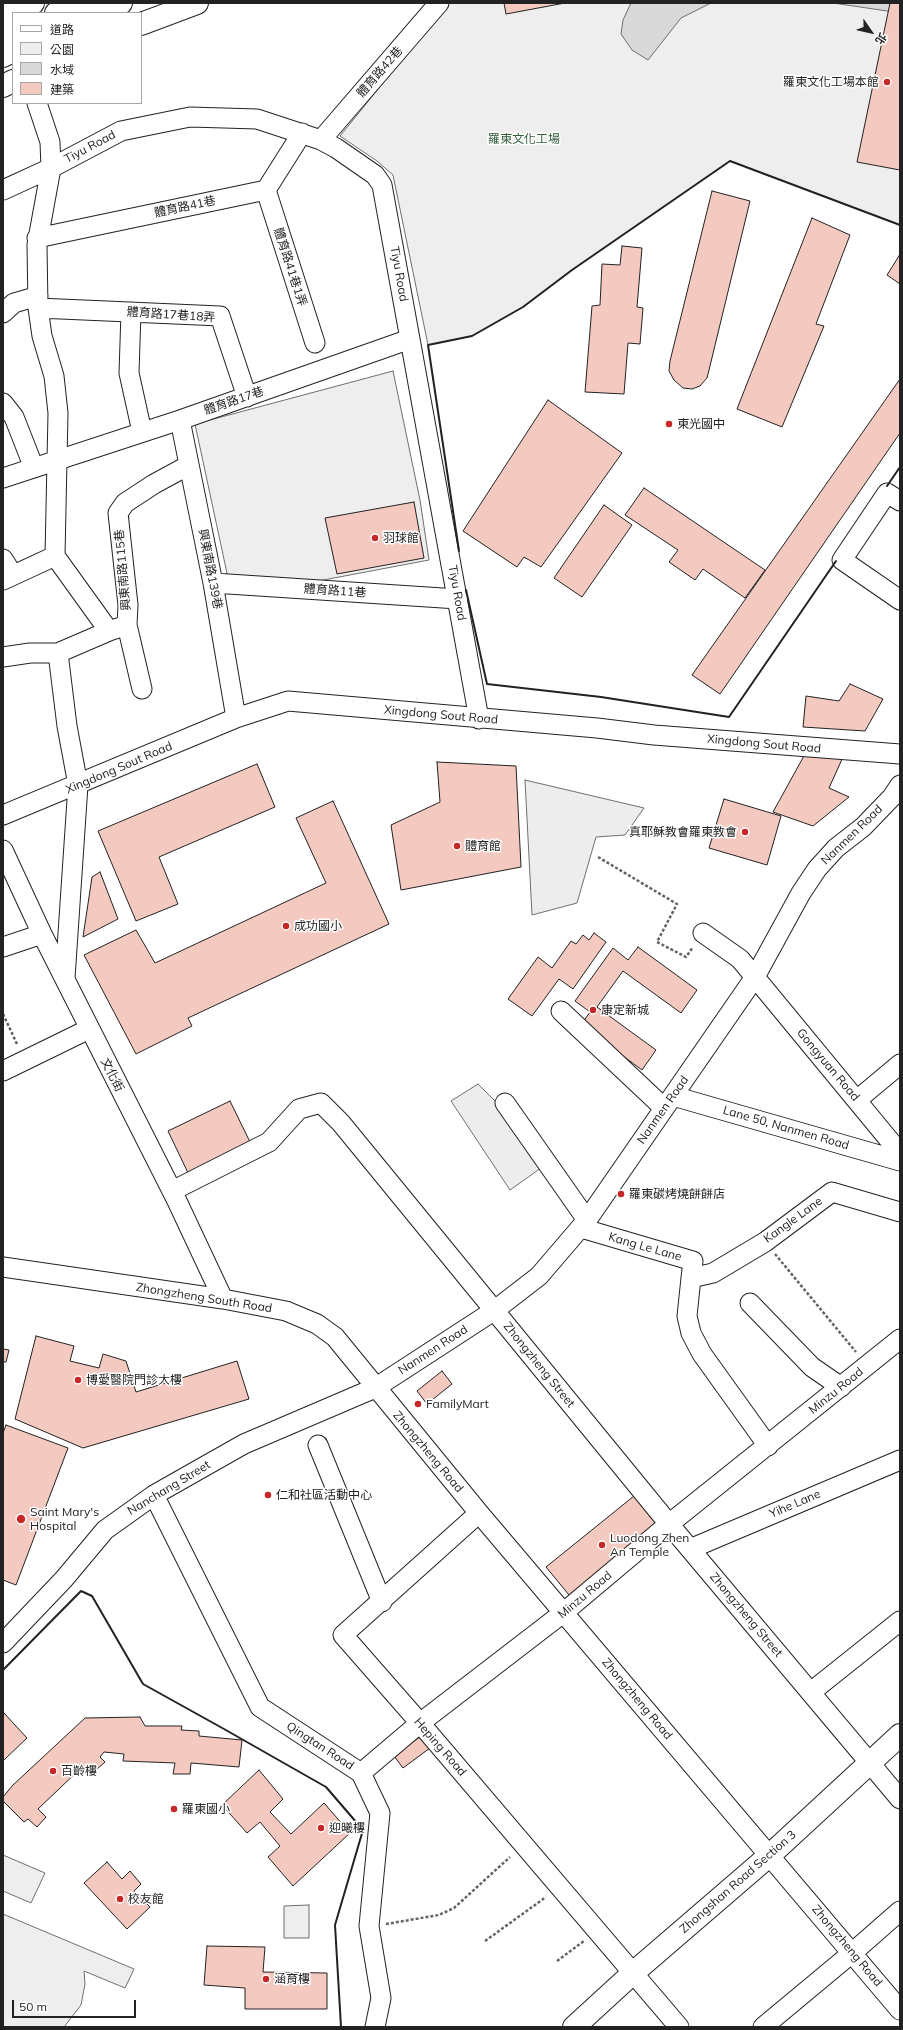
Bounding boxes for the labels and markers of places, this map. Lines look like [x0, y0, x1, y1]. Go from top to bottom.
place label: 羅東文化工場本館 [783, 75, 879, 89]
marker: 羅東文化工場本館 [882, 77, 892, 87]
place label: 東光國中 [677, 417, 725, 431]
marker: 東光國中 [664, 419, 674, 429]
place label: 羽球館 [383, 531, 419, 545]
marker: 羽球館 [370, 533, 380, 543]
place label: 真耶穌教會羅東教會 [629, 825, 737, 839]
marker: 真耶穌教會羅東教會 [740, 827, 750, 837]
place label: 體育館 [465, 839, 501, 853]
marker: 體育館 [452, 841, 462, 851]
place label: 成功國小 [294, 919, 342, 933]
marker: 成功國小 [281, 921, 291, 931]
place label: 康定新城 [601, 1003, 649, 1017]
marker: 康定新城 [588, 1005, 598, 1015]
place label: 羅東碳烤燒餅餅店 [629, 1187, 725, 1201]
marker: 羅東碳烤燒餅餅店 [616, 1189, 626, 1199]
place label: 博愛醫院門診大樓 [86, 1373, 182, 1387]
marker: 博愛醫院門診大樓 [73, 1375, 83, 1385]
place label: FamilyMart [426, 1397, 489, 1411]
marker: FamilyMart [413, 1399, 423, 1409]
place label: 仁和社區活動中心 [276, 1488, 372, 1502]
marker: 仁和社區活動中心 [263, 1490, 273, 1500]
place label: Saint Mary's Hospital [30, 1505, 99, 1533]
marker: Saint Mary's Hospital [15, 1513, 27, 1525]
place label: Luodong Zhen An Temple [610, 1531, 689, 1559]
marker: Luodong Zhen An Temple [597, 1540, 607, 1550]
place label: 百齡樓 [61, 1764, 97, 1778]
marker: 百齡樓 [48, 1766, 58, 1776]
place label: 羅東國小 [182, 1802, 230, 1816]
marker: 羅東國小 [169, 1804, 179, 1814]
place label: 迎曦樓 [329, 1821, 365, 1835]
marker: 迎曦樓 [316, 1823, 326, 1833]
place label: 校友館 [128, 1892, 164, 1906]
marker: 校友館 [115, 1894, 125, 1904]
place label: 涵育樓 [274, 1972, 310, 1986]
marker: 涵育樓 [261, 1974, 271, 1984]

